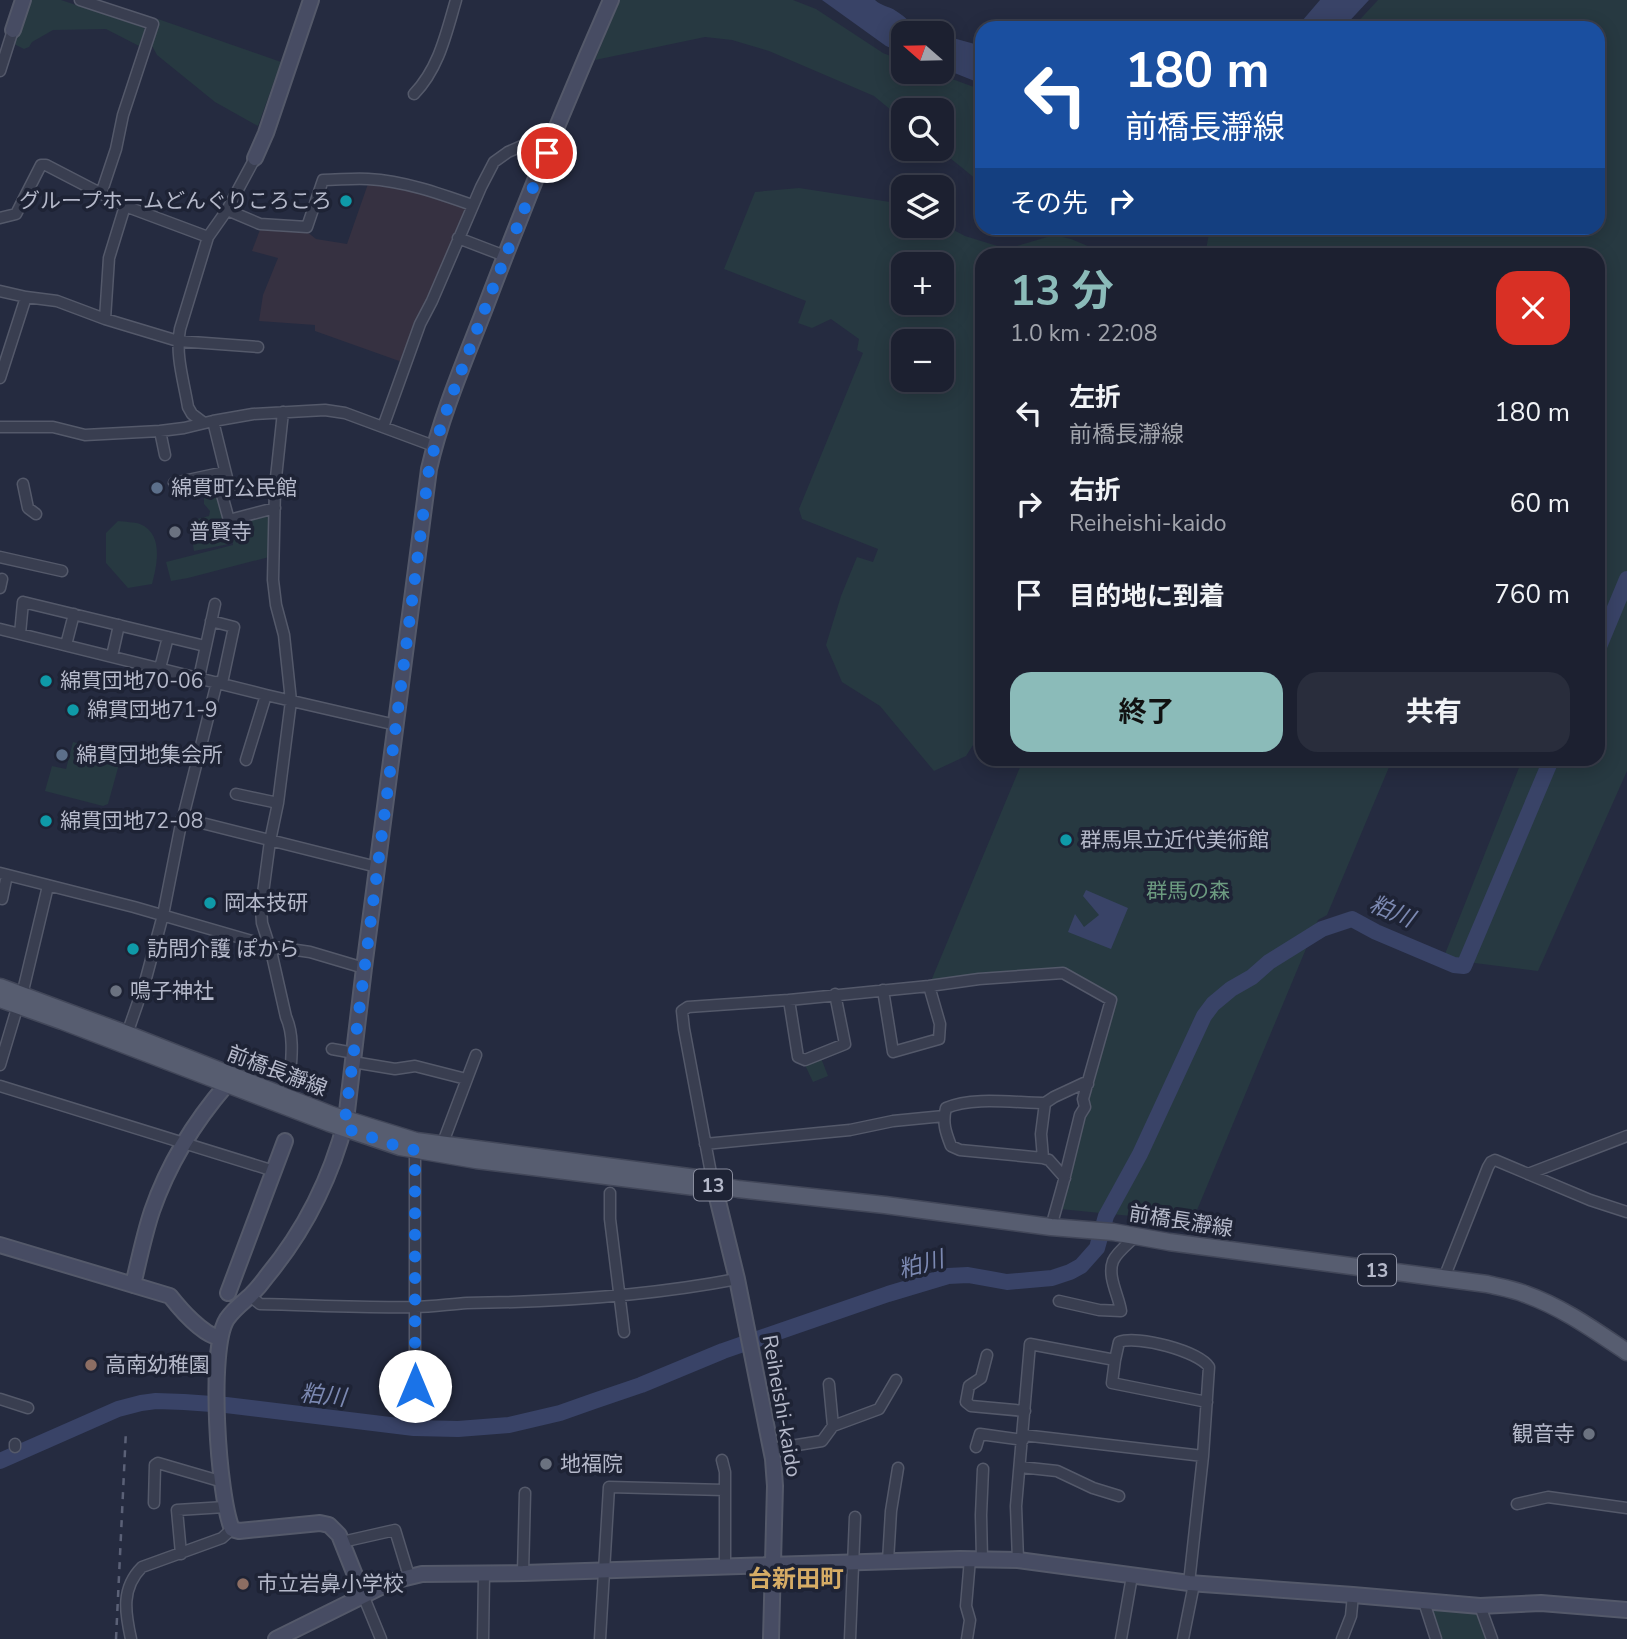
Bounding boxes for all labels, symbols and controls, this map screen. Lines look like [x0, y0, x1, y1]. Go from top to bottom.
north arrow [891, 21, 954, 84]
map controls [891, 21, 954, 392]
text: 180 m [1125, 37, 1269, 104]
icon: left [1010, 49, 1101, 140]
button: search [891, 98, 954, 161]
text: 前橋長瀞線 [1125, 106, 1285, 149]
pin [517, 123, 577, 183]
icon: arrive [528, 134, 566, 172]
button: layers [891, 175, 954, 238]
icon: right [1102, 182, 1140, 220]
text: その先 [1010, 186, 1088, 221]
place label: グループホームどんぐりころころ [19, 187, 332, 215]
marker: グループホームどんぐりころころ [338, 193, 354, 209]
button: + [891, 252, 954, 315]
text: 13 分 [1010, 263, 1114, 320]
button: close [1496, 271, 1570, 345]
text: 1.0 km · 22:08 [1010, 318, 1157, 349]
button: − [891, 329, 954, 392]
text: 左折 [1069, 380, 1121, 415]
icon: left [1010, 394, 1048, 432]
text: 180 m [1494, 395, 1570, 430]
text: 前橋長瀞線 [1069, 419, 1184, 450]
text: 右折 [1069, 473, 1121, 508]
place label: 綿貫町公民館 [171, 474, 297, 502]
marker: 綿貫町公民館 [149, 480, 165, 496]
icon: right [1010, 485, 1048, 523]
text: 60 m [1510, 486, 1570, 521]
text: Reiheishi-kaido [1069, 508, 1227, 539]
place label: 普賢寺 [189, 518, 252, 546]
marker: 普賢寺 [167, 524, 183, 540]
icon: arrive [1010, 576, 1048, 614]
text: 760 m [1494, 577, 1570, 612]
text: 目的地に到着 [1069, 579, 1225, 614]
place label: 綿貫団地70-06 [60, 667, 203, 695]
button: 終了 [1010, 672, 1283, 752]
button: 共有 [1297, 672, 1570, 752]
marker: 綿貫団地70-06 [38, 673, 54, 689]
place label: 綿貫団地71-9 [87, 696, 218, 724]
marker: 綿貫団地71-9 [65, 702, 81, 718]
place label: 綿貫団地集会所 [76, 741, 223, 769]
marker: 綿貫団地集会所 [54, 747, 70, 763]
place label: 綿貫団地72-08 [60, 807, 203, 835]
marker: 綿貫団地72-08 [38, 813, 54, 829]
place label: 群馬県立近代美術館 [1080, 826, 1269, 854]
marker: 群馬県立近代美術館 [1058, 832, 1074, 848]
park label: 群馬の森 [1146, 877, 1230, 905]
water label: 粕川 [1365, 888, 1422, 936]
place label: 岡本技研 [224, 889, 308, 917]
marker: 岡本技研 [202, 895, 218, 911]
place label: 訪問介護 ぽから [147, 935, 299, 963]
marker: 訪問介護 ぽから [125, 941, 141, 957]
place label: 鳴子神社 [130, 977, 214, 1005]
marker: 鳴子神社 [108, 983, 124, 999]
street label: 前橋長瀞線 [223, 1039, 331, 1103]
road number: 13 [694, 1170, 732, 1200]
street label: 前橋長瀞線 [1127, 1199, 1235, 1243]
water label: 粕川 [895, 1243, 950, 1285]
road number: 13 [1358, 1254, 1396, 1286]
street label: Reiheishi-kaido [756, 1333, 808, 1479]
position arrow [378, 1349, 452, 1423]
place label: 高南幼稚園 [105, 1351, 210, 1379]
marker: 高南幼稚園 [83, 1357, 99, 1373]
water label: 粕川 [298, 1378, 350, 1414]
place label: 観音寺 [1512, 1420, 1575, 1448]
marker: 観音寺 [1581, 1426, 1597, 1442]
place label: 地福院 [560, 1450, 623, 1478]
marker: 地福院 [538, 1456, 554, 1472]
district label: 台新田町 [748, 1563, 844, 1595]
place label: 市立岩鼻小学校 [257, 1570, 404, 1598]
marker: 市立岩鼻小学校 [235, 1576, 251, 1592]

